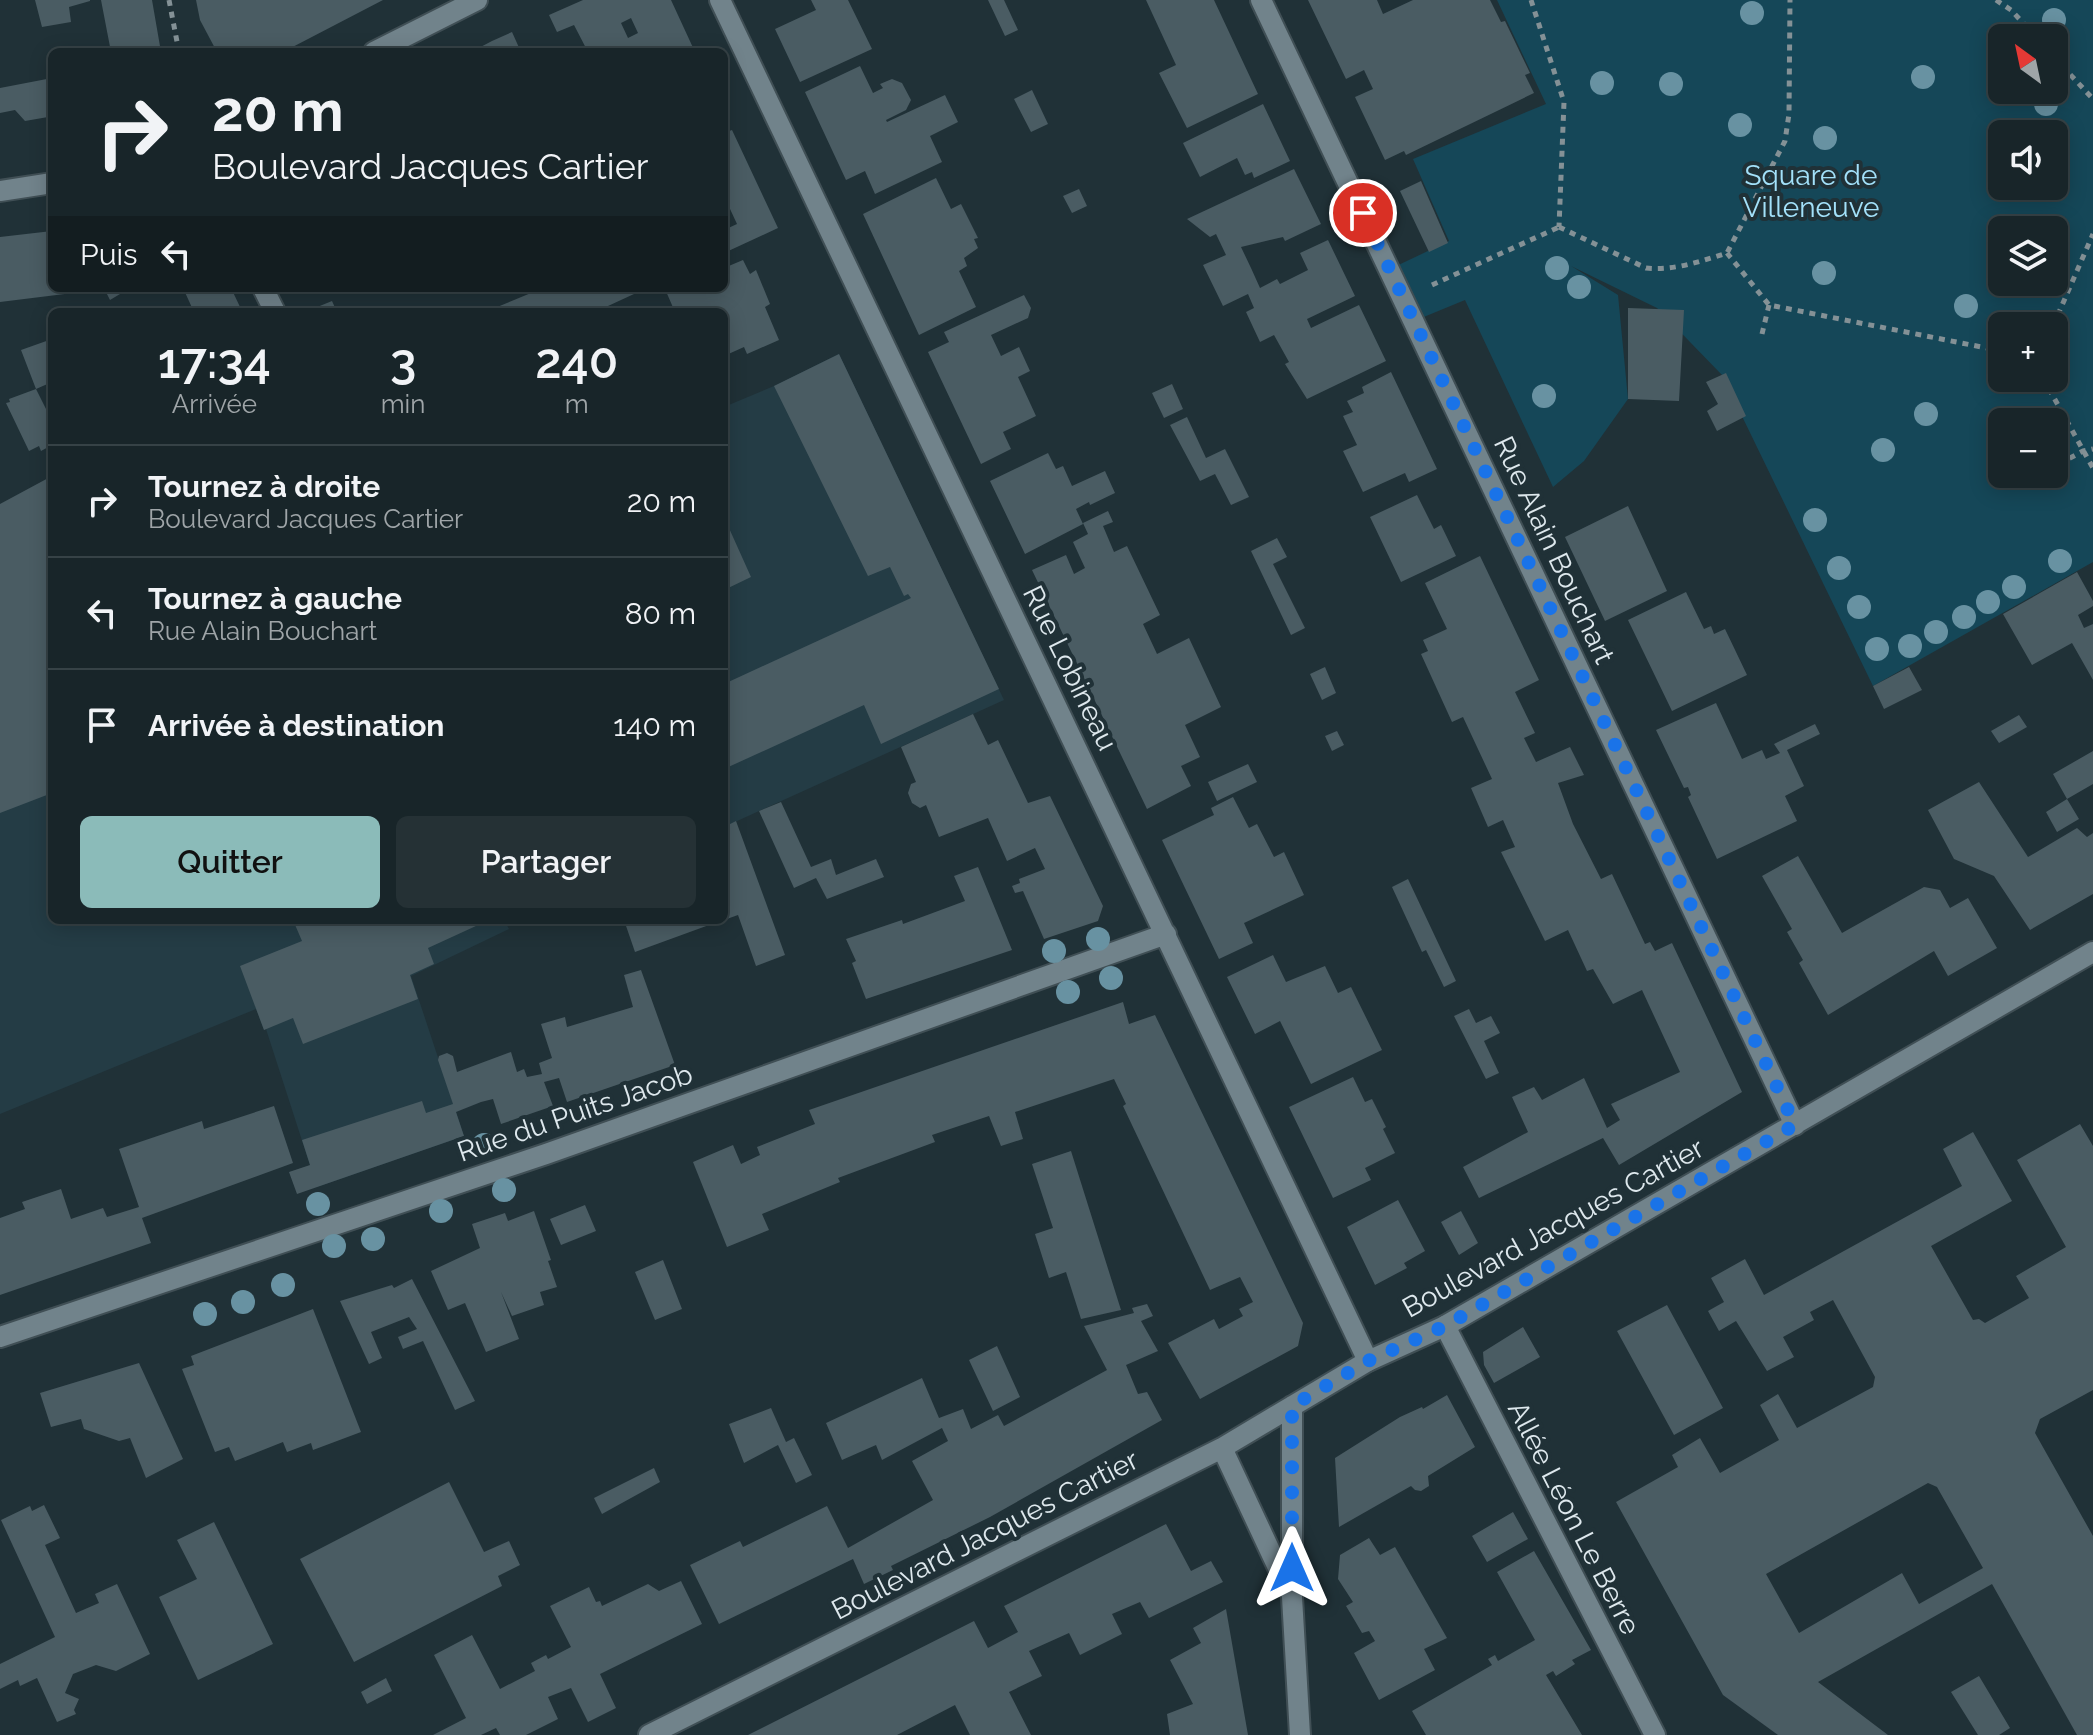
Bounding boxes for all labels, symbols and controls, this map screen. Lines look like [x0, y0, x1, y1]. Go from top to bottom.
north arrow [1988, 24, 2068, 104]
map controls [1988, 24, 2068, 488]
text: 20 m [212, 78, 344, 144]
icon: right [80, 80, 184, 184]
button: sound [1988, 120, 2068, 200]
text: Boulevard Jacques Cartier [212, 145, 648, 187]
park label: Square de Villeneuve [1742, 159, 1880, 224]
pin [1329, 179, 1397, 247]
icon: arrive [1341, 191, 1385, 235]
button: layers [1988, 216, 2068, 296]
icon: left [154, 232, 198, 276]
text: Puis [80, 237, 138, 272]
button: + [1988, 312, 2068, 392]
text: 17:34 [158, 333, 271, 389]
text: 3 [390, 333, 416, 389]
text: 240 [535, 333, 618, 389]
text: Arrivée [172, 389, 257, 419]
text: min [381, 389, 425, 419]
text: m [565, 389, 589, 419]
button: − [1988, 408, 2068, 488]
street label: Rue Alain Bouchart [1487, 431, 1621, 669]
text: Tournez à droite [148, 469, 380, 504]
icon: right [80, 479, 124, 523]
text: 20 m [627, 484, 696, 519]
text: Boulevard Jacques Cartier [148, 504, 463, 534]
street label: Rue Lobineau [1016, 580, 1124, 756]
text: Tournez à gauche [148, 581, 402, 616]
icon: left [80, 591, 124, 635]
text: 80 m [625, 596, 696, 631]
text: Rue Alain Bouchart [148, 616, 377, 646]
icon: arrive [80, 703, 124, 747]
text: Arrivée à destination [148, 708, 444, 743]
text: 140 m [613, 708, 696, 743]
button: Quitter [80, 816, 380, 908]
button: Partager [396, 816, 696, 908]
street label: Rue du Puits Jacob [453, 1057, 697, 1169]
street label: Boulevard Jacques Cartier [1397, 1131, 1710, 1325]
street label: Allée Léon Le Berre [1501, 1396, 1647, 1640]
street label: Boulevard Jacques Cartier [826, 1443, 1144, 1627]
position arrow [1250, 1526, 1334, 1610]

